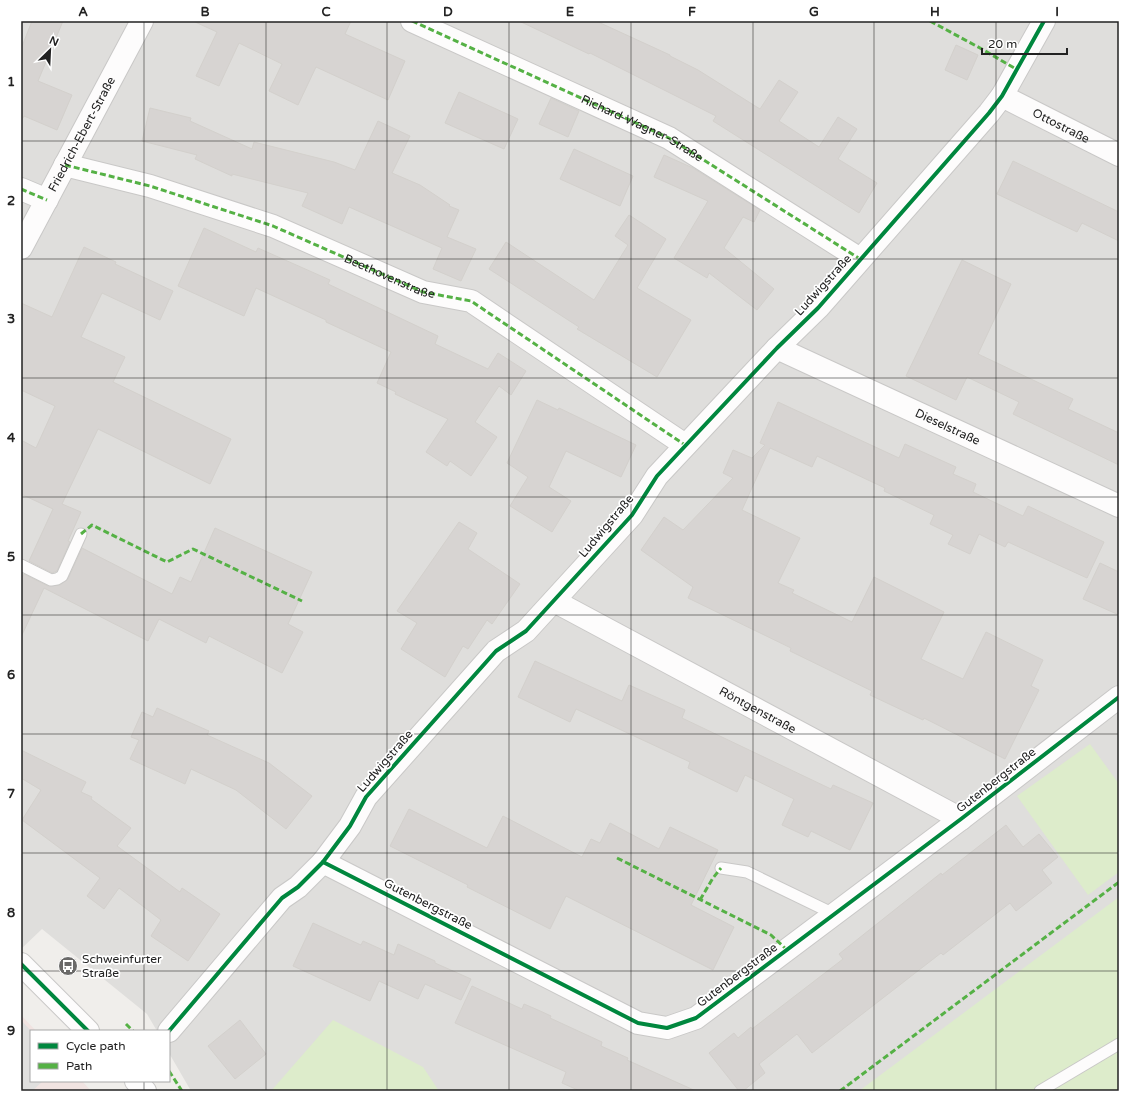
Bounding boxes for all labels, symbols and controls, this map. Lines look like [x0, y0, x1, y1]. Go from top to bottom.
text: A [78, 4, 88, 20]
text: B [200, 4, 210, 20]
text: C [321, 4, 331, 20]
text: D [443, 4, 453, 20]
text: E [566, 4, 574, 20]
text: F [688, 4, 696, 20]
text: G [809, 4, 819, 20]
text: H [930, 4, 940, 20]
text: I [1055, 4, 1059, 20]
north arrow [30, 30, 70, 70]
scale bar [982, 30, 1067, 56]
text: N [47, 34, 61, 49]
text: 20 m [988, 37, 1017, 51]
text: 1 [7, 74, 15, 90]
street label: Friedrich-Ebert-Straße [45, 74, 118, 194]
street label: Richard-Wagner-Straße [579, 92, 706, 165]
street label: Ottostraße [1030, 106, 1092, 146]
text: 2 [7, 193, 15, 209]
street label: Beethovenstraße [342, 251, 436, 301]
street label: Ludwigstraße [792, 251, 854, 319]
text: 3 [7, 311, 15, 327]
street label: Dieselstraße [913, 406, 983, 448]
text: 4 [7, 430, 16, 446]
street label: Ludwigstraße [576, 492, 636, 560]
text: 5 [7, 549, 15, 565]
text: 6 [7, 667, 15, 683]
street label: Röntgenstraße [717, 684, 799, 736]
street label: Ludwigstraße [354, 727, 416, 795]
street label: Gutenbergstraße [953, 744, 1039, 815]
text: 7 [7, 786, 15, 802]
street label: Gutenbergstraße [382, 876, 475, 932]
text: 8 [7, 905, 15, 921]
street label: Gutenbergstraße [694, 940, 780, 1010]
place label: Schweinfurter Straße [82, 952, 162, 980]
bus stop icon: Schweinfurter Straße [57, 955, 79, 977]
text: 9 [7, 1023, 15, 1039]
legend [30, 1030, 170, 1082]
text: Cycle path [66, 1039, 125, 1053]
text: Path [66, 1059, 92, 1073]

